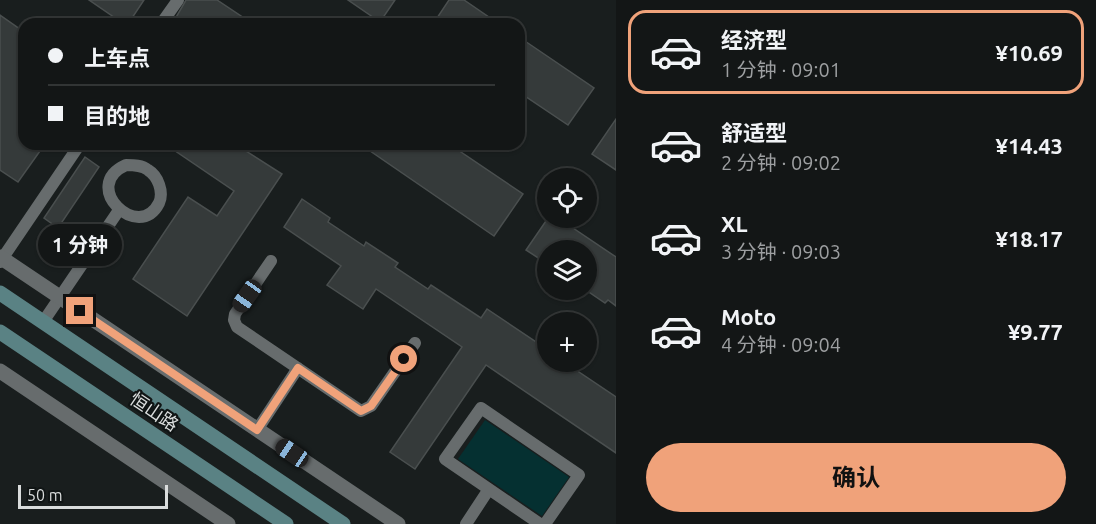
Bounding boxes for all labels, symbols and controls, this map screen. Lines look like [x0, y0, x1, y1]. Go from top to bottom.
icon: car [649, 25, 703, 79]
text: 经济型 [721, 27, 787, 52]
text: ¥10.69 [996, 40, 1063, 65]
text: 上车点 [84, 45, 150, 70]
text: 1 分钟 · 09:01 [721, 58, 841, 81]
text: 目的地 [84, 103, 150, 128]
icon: car [649, 118, 703, 172]
text: 舒适型 [721, 120, 787, 145]
text: ¥14.43 [996, 133, 1063, 158]
text: 2 分钟 · 09:02 [721, 151, 841, 174]
map controls [537, 168, 597, 372]
button: locate [537, 168, 597, 228]
icon: car [649, 211, 703, 265]
text: XL [721, 211, 748, 236]
callout: 1 分钟 [38, 224, 122, 266]
text: ¥18.17 [996, 226, 1063, 251]
text: 1 分钟 [52, 233, 108, 256]
button: layers [537, 240, 597, 300]
text: 3 分钟 · 09:03 [721, 240, 841, 263]
car [229, 276, 265, 316]
route end [66, 297, 93, 324]
icon: car [649, 304, 703, 358]
text: Moto [721, 304, 776, 329]
button: + [537, 312, 597, 372]
text: ¥9.77 [1008, 319, 1063, 344]
text: 4 分钟 · 09:04 [721, 333, 841, 356]
route start [390, 345, 417, 372]
street label: 恒山路 [127, 388, 183, 435]
car [272, 435, 312, 471]
button: 确认 [646, 443, 1066, 512]
scale bar [18, 482, 168, 510]
text: 50 m [27, 486, 63, 504]

